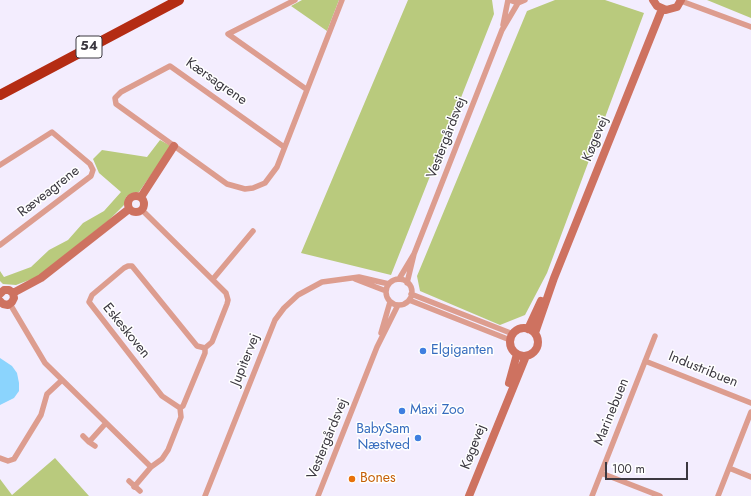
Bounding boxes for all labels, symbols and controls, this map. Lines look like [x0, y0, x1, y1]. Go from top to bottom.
road number: 54 [76, 36, 102, 58]
street label: Kærsagrene [182, 55, 250, 109]
street label: Vestergårdsvej [424, 95, 470, 181]
street label: Køgevej [579, 114, 613, 164]
street label: Ræveagrene [15, 163, 83, 221]
street label: Eskeskoven [99, 300, 153, 362]
street label: Jupitervej [228, 331, 264, 389]
place label: Elgiganten [431, 343, 494, 359]
marker: Elgiganten [418, 346, 428, 356]
street label: Industribuen [666, 348, 740, 392]
street label: Marinebuen [591, 376, 633, 448]
street label: Vestergårdsvej [304, 396, 352, 482]
place label: Maxi Zoo [410, 403, 464, 419]
marker: Maxi Zoo [397, 406, 407, 416]
place label: BabySam Næstved [356, 422, 410, 454]
street label: Køgevej [458, 422, 490, 472]
marker: BabySam Næstved [413, 433, 423, 443]
scale bar [607, 454, 690, 480]
text: 100 m [612, 460, 645, 478]
place label: Bones [360, 471, 396, 487]
marker: Bones [347, 474, 357, 484]

